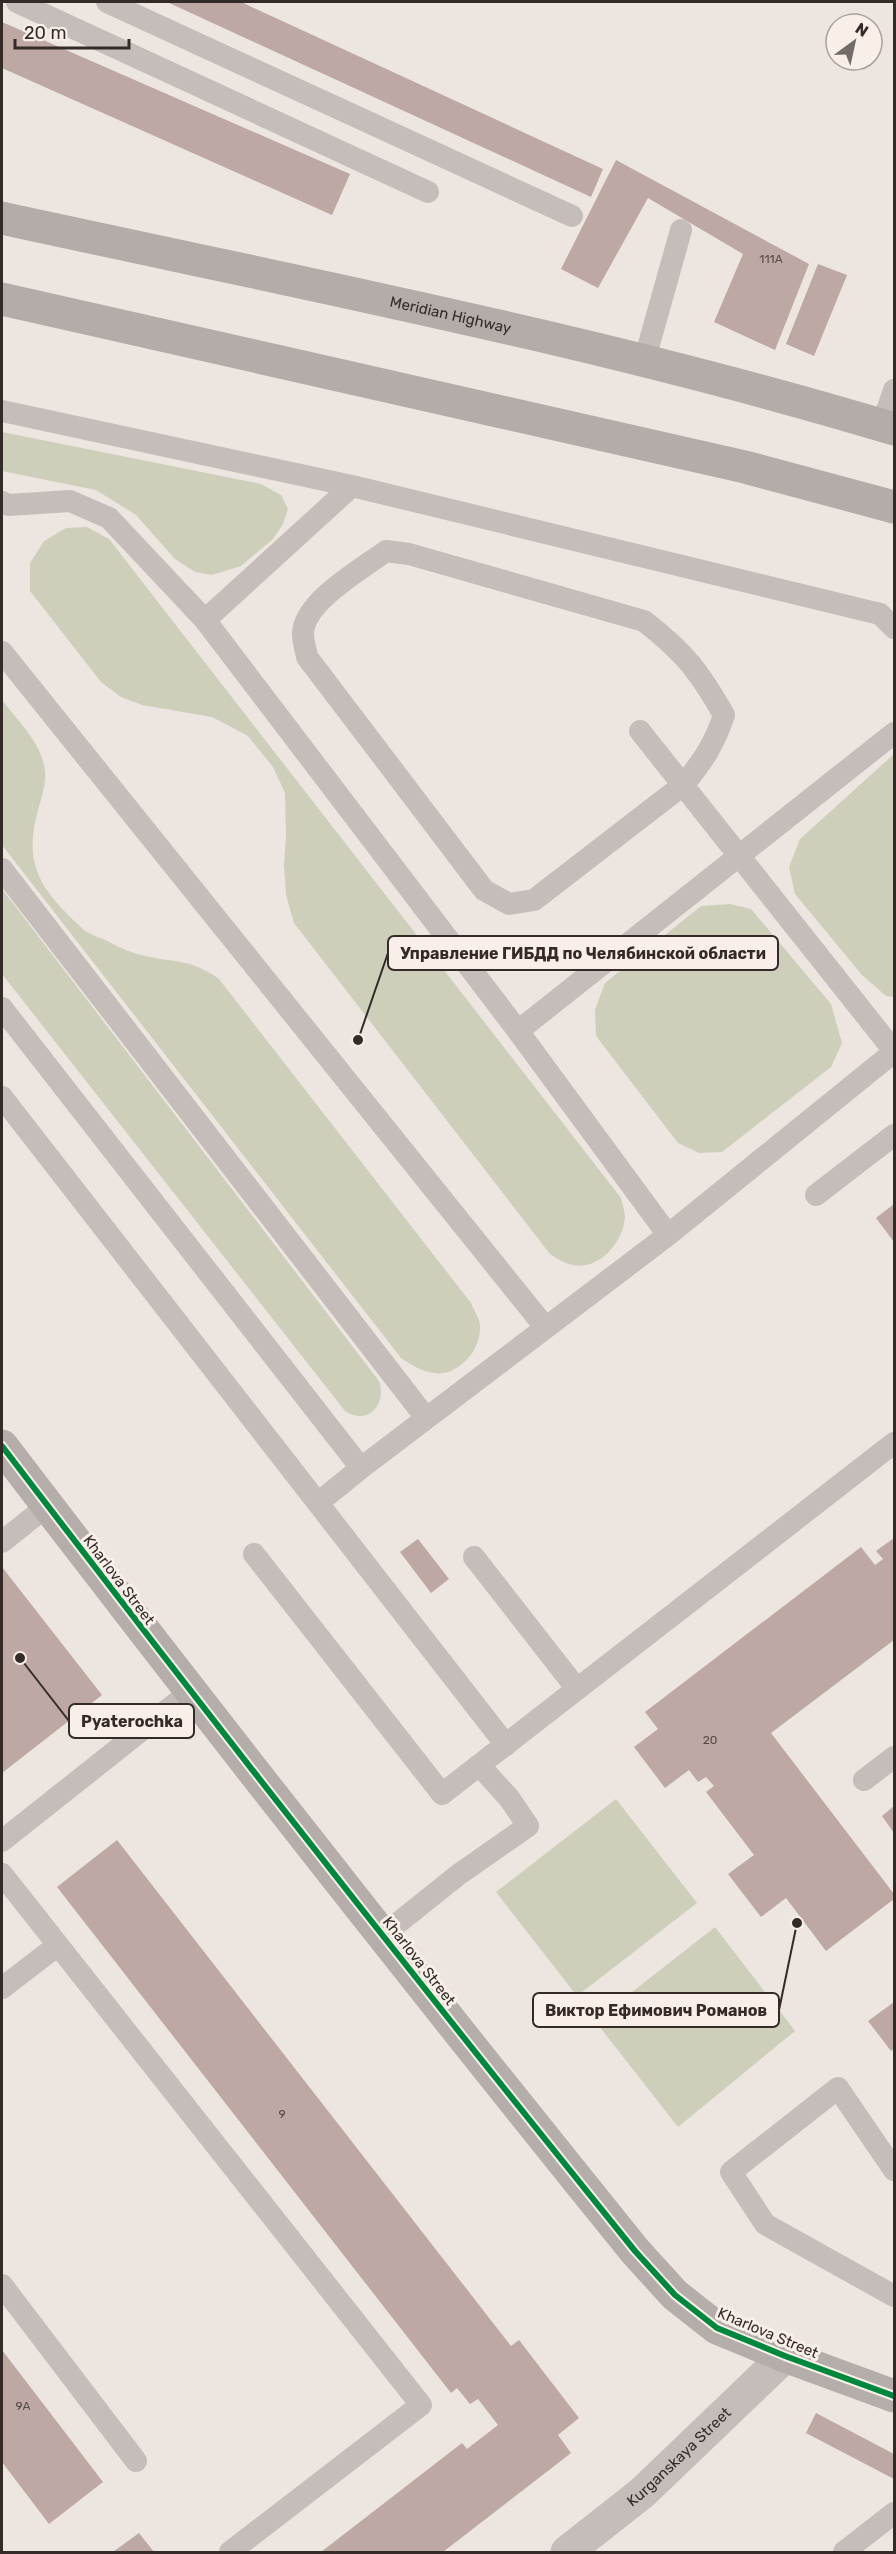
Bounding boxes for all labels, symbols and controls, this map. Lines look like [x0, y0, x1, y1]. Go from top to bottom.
scale bar [15, 12, 129, 50]
north arrow [824, 12, 884, 72]
text: N [852, 19, 872, 41]
text: 20 m [24, 22, 66, 44]
house number: 111А [759, 252, 783, 266]
street label: Meridian Highway [388, 293, 513, 338]
callout: Управление ГИБДД по Челябинской области [388, 936, 778, 970]
text: Управление ГИБДД по Челябинской области [400, 944, 766, 963]
street label: Kharlova Street [79, 1532, 159, 1628]
callout: Pyaterochka [69, 1704, 194, 1738]
text: Pyaterochka [81, 1712, 183, 1731]
house number: 20 [703, 1733, 717, 1747]
street label: Kharlova Street [379, 1913, 459, 2009]
callout: Виктор Ефимович Романов [533, 1993, 779, 2027]
text: Виктор Ефимович Романов [545, 2001, 767, 2020]
house number: 9 [278, 2107, 286, 2121]
street label: Kharlova Street [715, 2304, 821, 2362]
house number: 9А [15, 2399, 31, 2413]
street label: Kurganskaya Street [623, 2404, 735, 2510]

